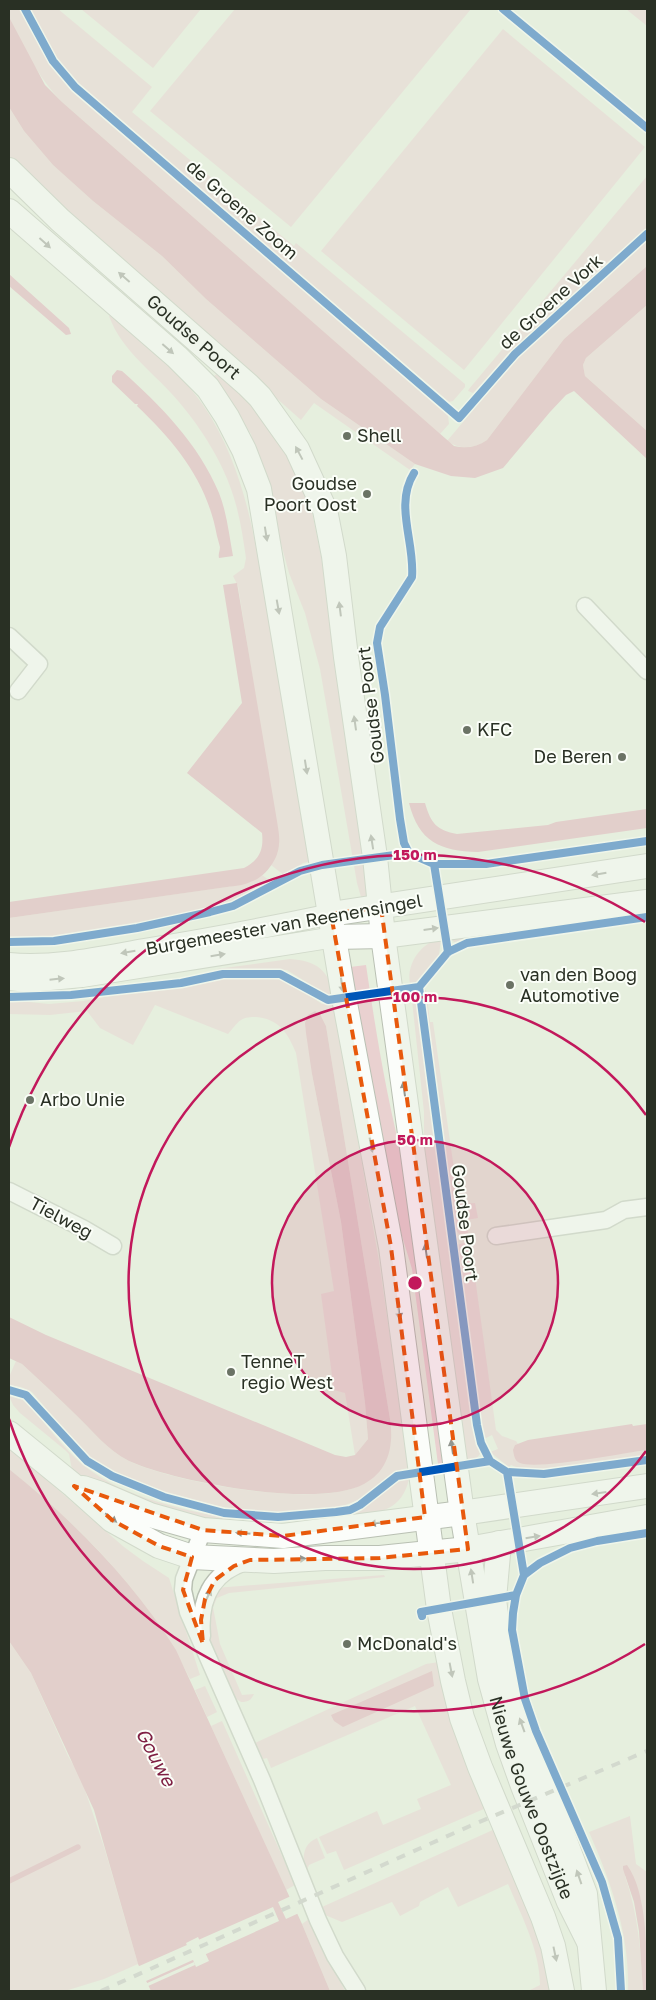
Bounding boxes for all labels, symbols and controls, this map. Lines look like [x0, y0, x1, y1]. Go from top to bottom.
street label: de Groene Zoom [182, 155, 303, 264]
one-way arrow [39, 237, 51, 249]
street label: de Groene Vork [494, 249, 607, 354]
one-way arrow [119, 271, 131, 283]
street label: Goudse Poort [143, 289, 246, 384]
one-way arrow [162, 343, 174, 355]
place label: Shell [357, 424, 402, 446]
marker: Shell [341, 430, 353, 442]
one-way arrow [295, 446, 303, 461]
place label: Goudse Poort Oost [264, 472, 357, 515]
marker: Goudse Poort Oost [361, 488, 373, 500]
one-way arrow [262, 527, 270, 543]
one-way arrow [275, 600, 283, 616]
one-way arrow [336, 601, 344, 617]
street label: Goudse Poort [352, 645, 388, 765]
one-way arrow [351, 714, 359, 730]
place label: KFC [477, 718, 512, 740]
marker: KFC [461, 724, 473, 736]
place label: De Beren [534, 745, 612, 767]
marker: De Beren [616, 751, 628, 763]
one-way arrow [302, 760, 310, 776]
one-way arrow [368, 833, 376, 849]
text: 150 m [393, 845, 437, 863]
one-way arrow [591, 870, 607, 878]
street label: Burgemeester van Reenensingel [144, 889, 424, 959]
one-way arrow [423, 925, 439, 933]
one-way arrow [120, 949, 136, 957]
one-way arrow [210, 951, 226, 959]
place label: van den Boog Automotive [520, 963, 637, 1006]
one-way arrow [50, 975, 66, 983]
one-way arrow [338, 977, 346, 993]
marker: van den Boog Automotive [504, 979, 516, 991]
text: 100 m [393, 987, 437, 1005]
one-way arrow [400, 1081, 408, 1097]
place label: Arbo Unie [40, 1088, 125, 1110]
marker: Arbo Unie [24, 1094, 36, 1106]
text: 50 m [397, 1130, 433, 1148]
one-way arrow [368, 1137, 376, 1153]
street label: Goudse Poort [448, 1163, 484, 1283]
street label: Tielweg [26, 1191, 97, 1243]
one-way arrow [422, 1243, 430, 1259]
centre of rings [406, 1274, 424, 1292]
one-way arrow [395, 1305, 403, 1321]
place label: TenneT regio West [241, 1350, 333, 1393]
marker: TenneT regio West [225, 1366, 237, 1378]
one-way arrow [448, 1439, 456, 1455]
one-way arrow [591, 1489, 607, 1497]
one-way arrow [104, 1513, 117, 1523]
one-way arrow [369, 1519, 385, 1527]
one-way arrow [235, 1528, 251, 1536]
one-way arrow [525, 1532, 541, 1540]
one-way arrow [291, 1555, 307, 1563]
one-way arrow [468, 1568, 476, 1584]
one-way arrow [204, 1589, 212, 1603]
place label: McDonald's [357, 1632, 457, 1654]
marker: McDonald's [341, 1638, 353, 1650]
one-way arrow [447, 1662, 455, 1678]
street label: Nieuwe Gouwe Oostzijde [485, 1694, 579, 1902]
one-way arrow [518, 1717, 525, 1732]
water label: Gouwe [132, 1724, 182, 1792]
one-way arrow [575, 1869, 582, 1884]
one-way arrow [551, 1946, 559, 1961]

